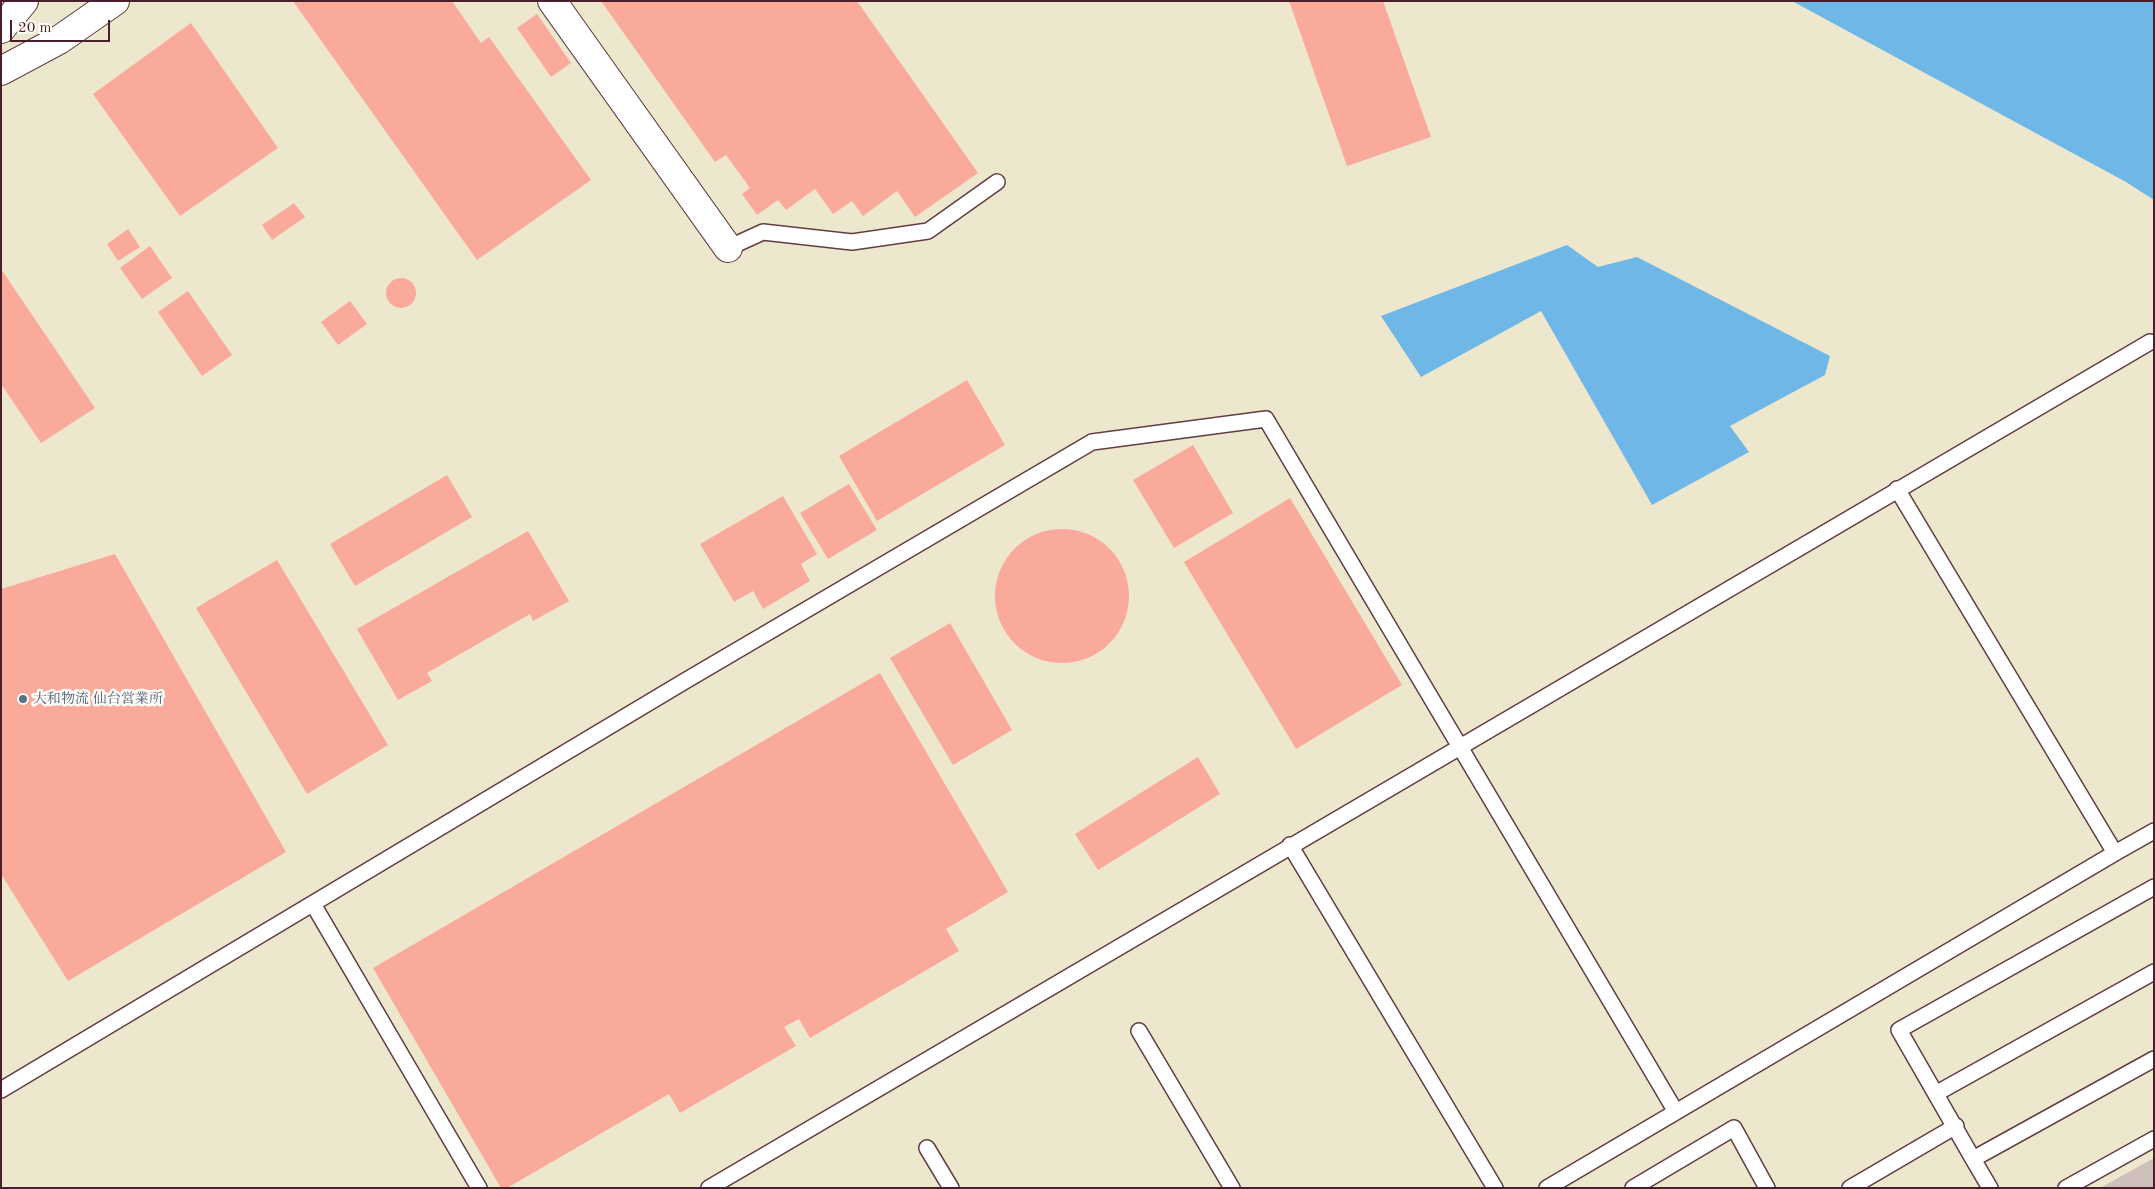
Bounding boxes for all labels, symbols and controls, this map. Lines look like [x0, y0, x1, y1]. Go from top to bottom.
scale bar [12, 10, 112, 42]
text: 20 m [18, 21, 52, 36]
place label: 大和物流 仙台営業所 [33, 691, 163, 707]
marker: 大和物流 仙台営業所 [17, 693, 29, 705]

